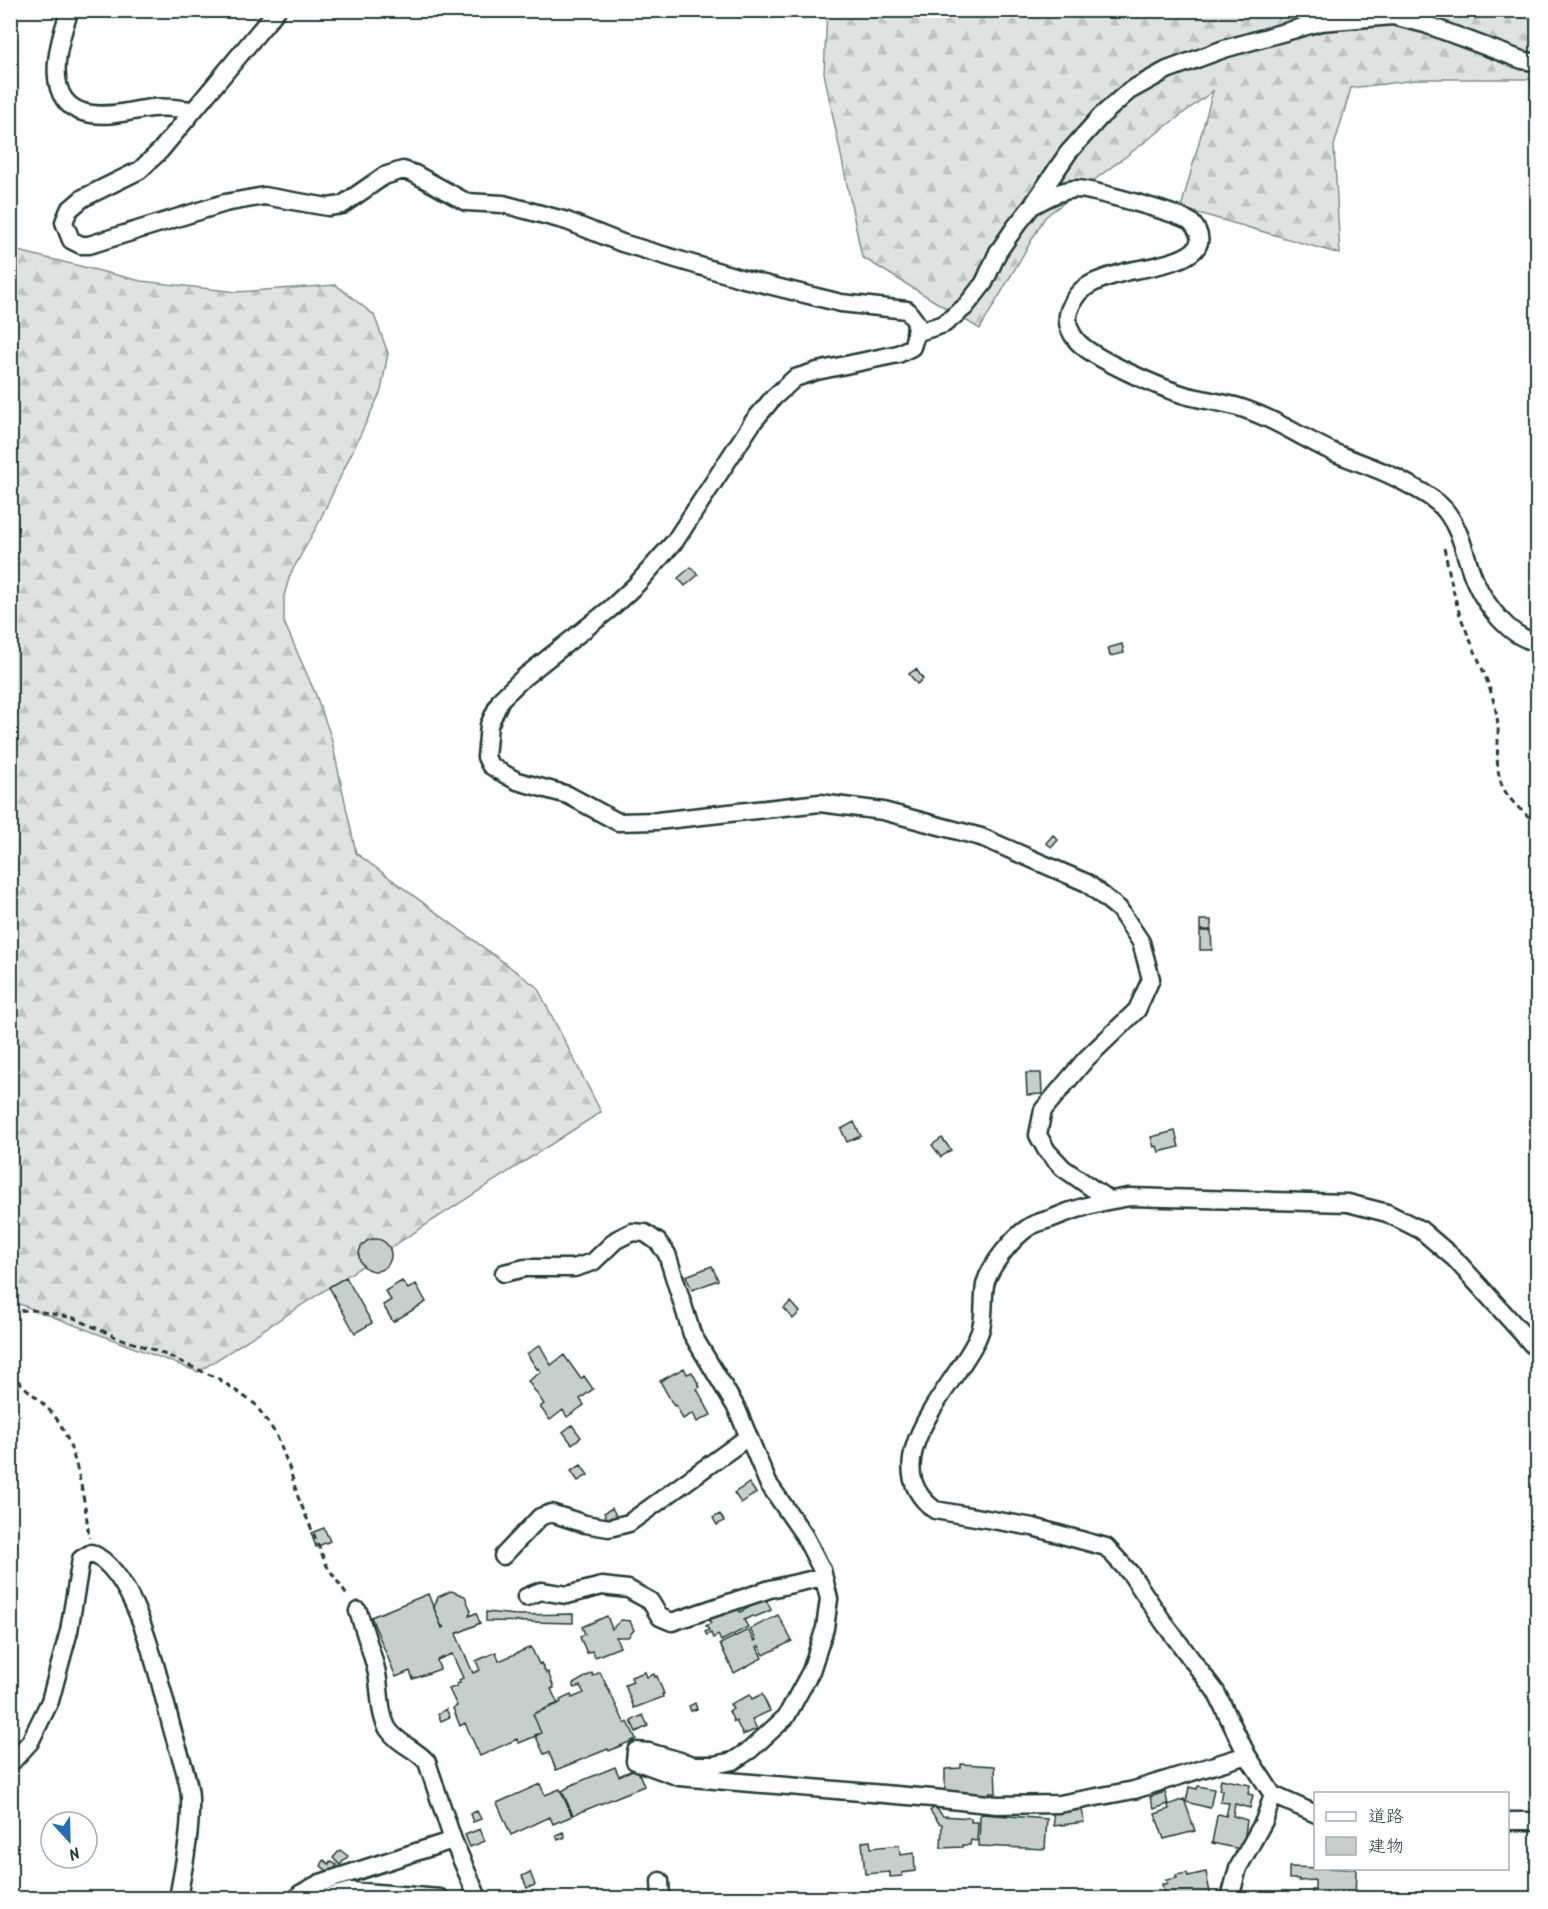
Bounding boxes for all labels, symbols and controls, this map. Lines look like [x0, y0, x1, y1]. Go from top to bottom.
legend [1314, 1792, 1509, 1870]
text: 道路 [1368, 1803, 1404, 1832]
north arrow [39, 1810, 99, 1870]
text: 建物 [1368, 1833, 1404, 1862]
text: N [65, 1839, 83, 1866]

